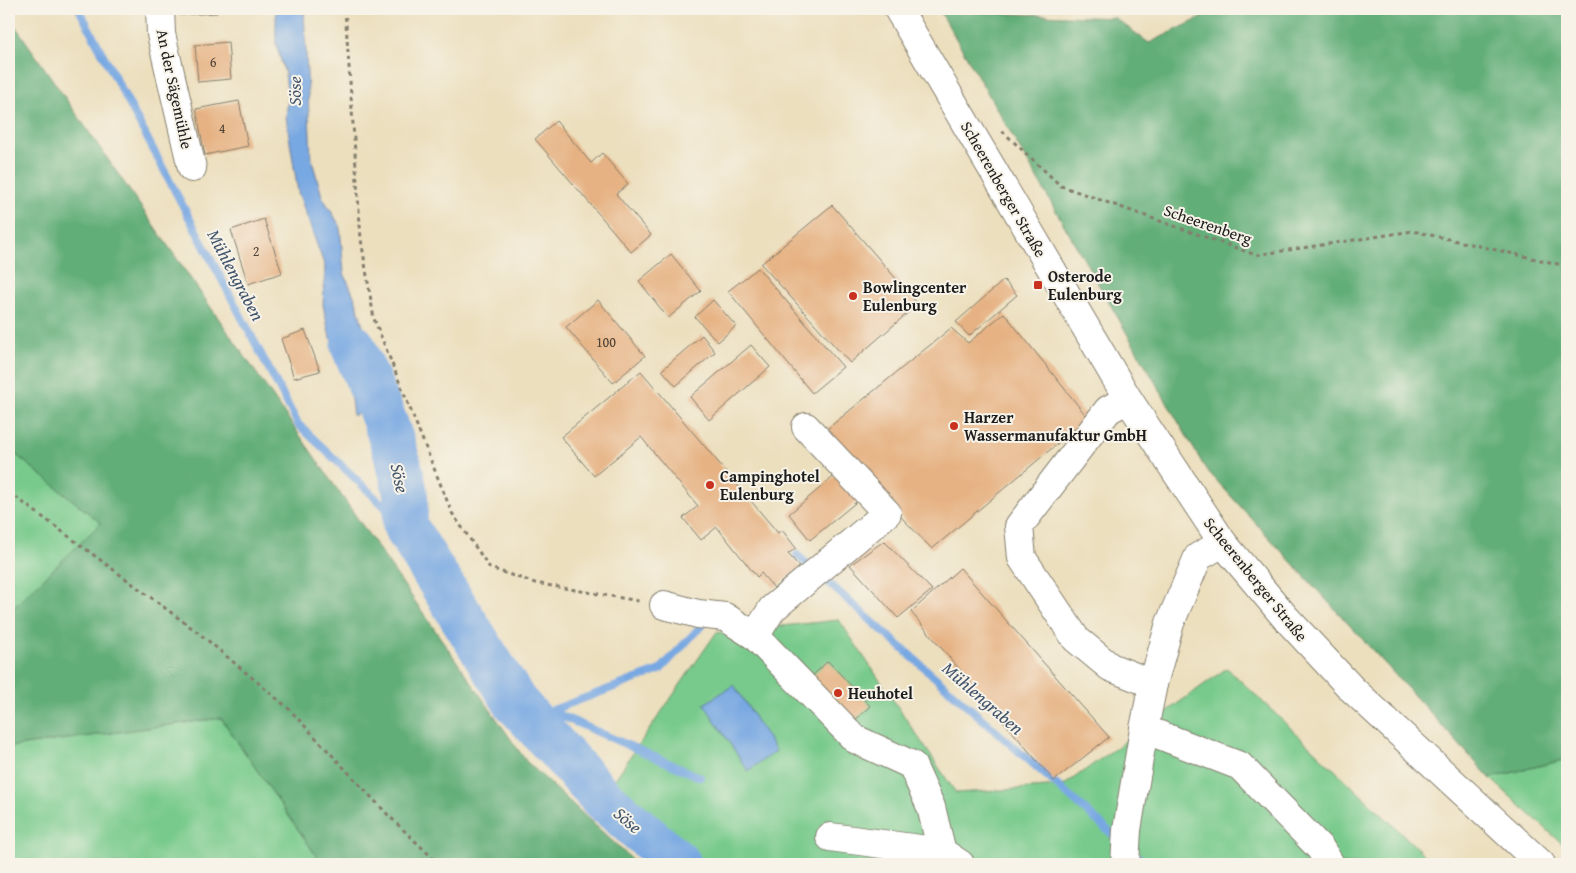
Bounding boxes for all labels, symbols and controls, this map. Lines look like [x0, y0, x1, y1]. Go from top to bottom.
street label: An der Sägemühle [151, 27, 199, 151]
house number: 6 [210, 52, 217, 72]
water label: Söse [281, 76, 308, 106]
street label: Scheerenberger Straße [955, 116, 1053, 262]
house number: 4 [219, 118, 226, 138]
street label: Scheerenberg [1161, 198, 1255, 250]
water label: Mühlengraben [201, 224, 271, 326]
house number: 2 [253, 241, 259, 261]
place label: Osterode Eulenburg [1048, 264, 1122, 306]
place label: Bowlingcenter Eulenburg [863, 275, 967, 317]
marker: Osterode Eulenburg [1032, 279, 1044, 291]
marker: Bowlingcenter Eulenburg [847, 290, 859, 302]
house number: 100 [596, 332, 616, 352]
place label: Harzer Wassermanufaktur GmbH [964, 405, 1147, 447]
marker: Harzer Wassermanufaktur GmbH [948, 420, 960, 432]
water label: Söse [384, 461, 416, 495]
place label: Campinghotel Eulenburg [720, 464, 820, 506]
marker: Campinghotel Eulenburg [704, 479, 716, 491]
street label: Scheerenberger Straße [1198, 512, 1314, 646]
water label: Mühlengraben [936, 655, 1030, 741]
place label: Heuhotel [848, 681, 913, 705]
marker: Heuhotel [832, 687, 844, 699]
water label: Söse [608, 800, 648, 840]

